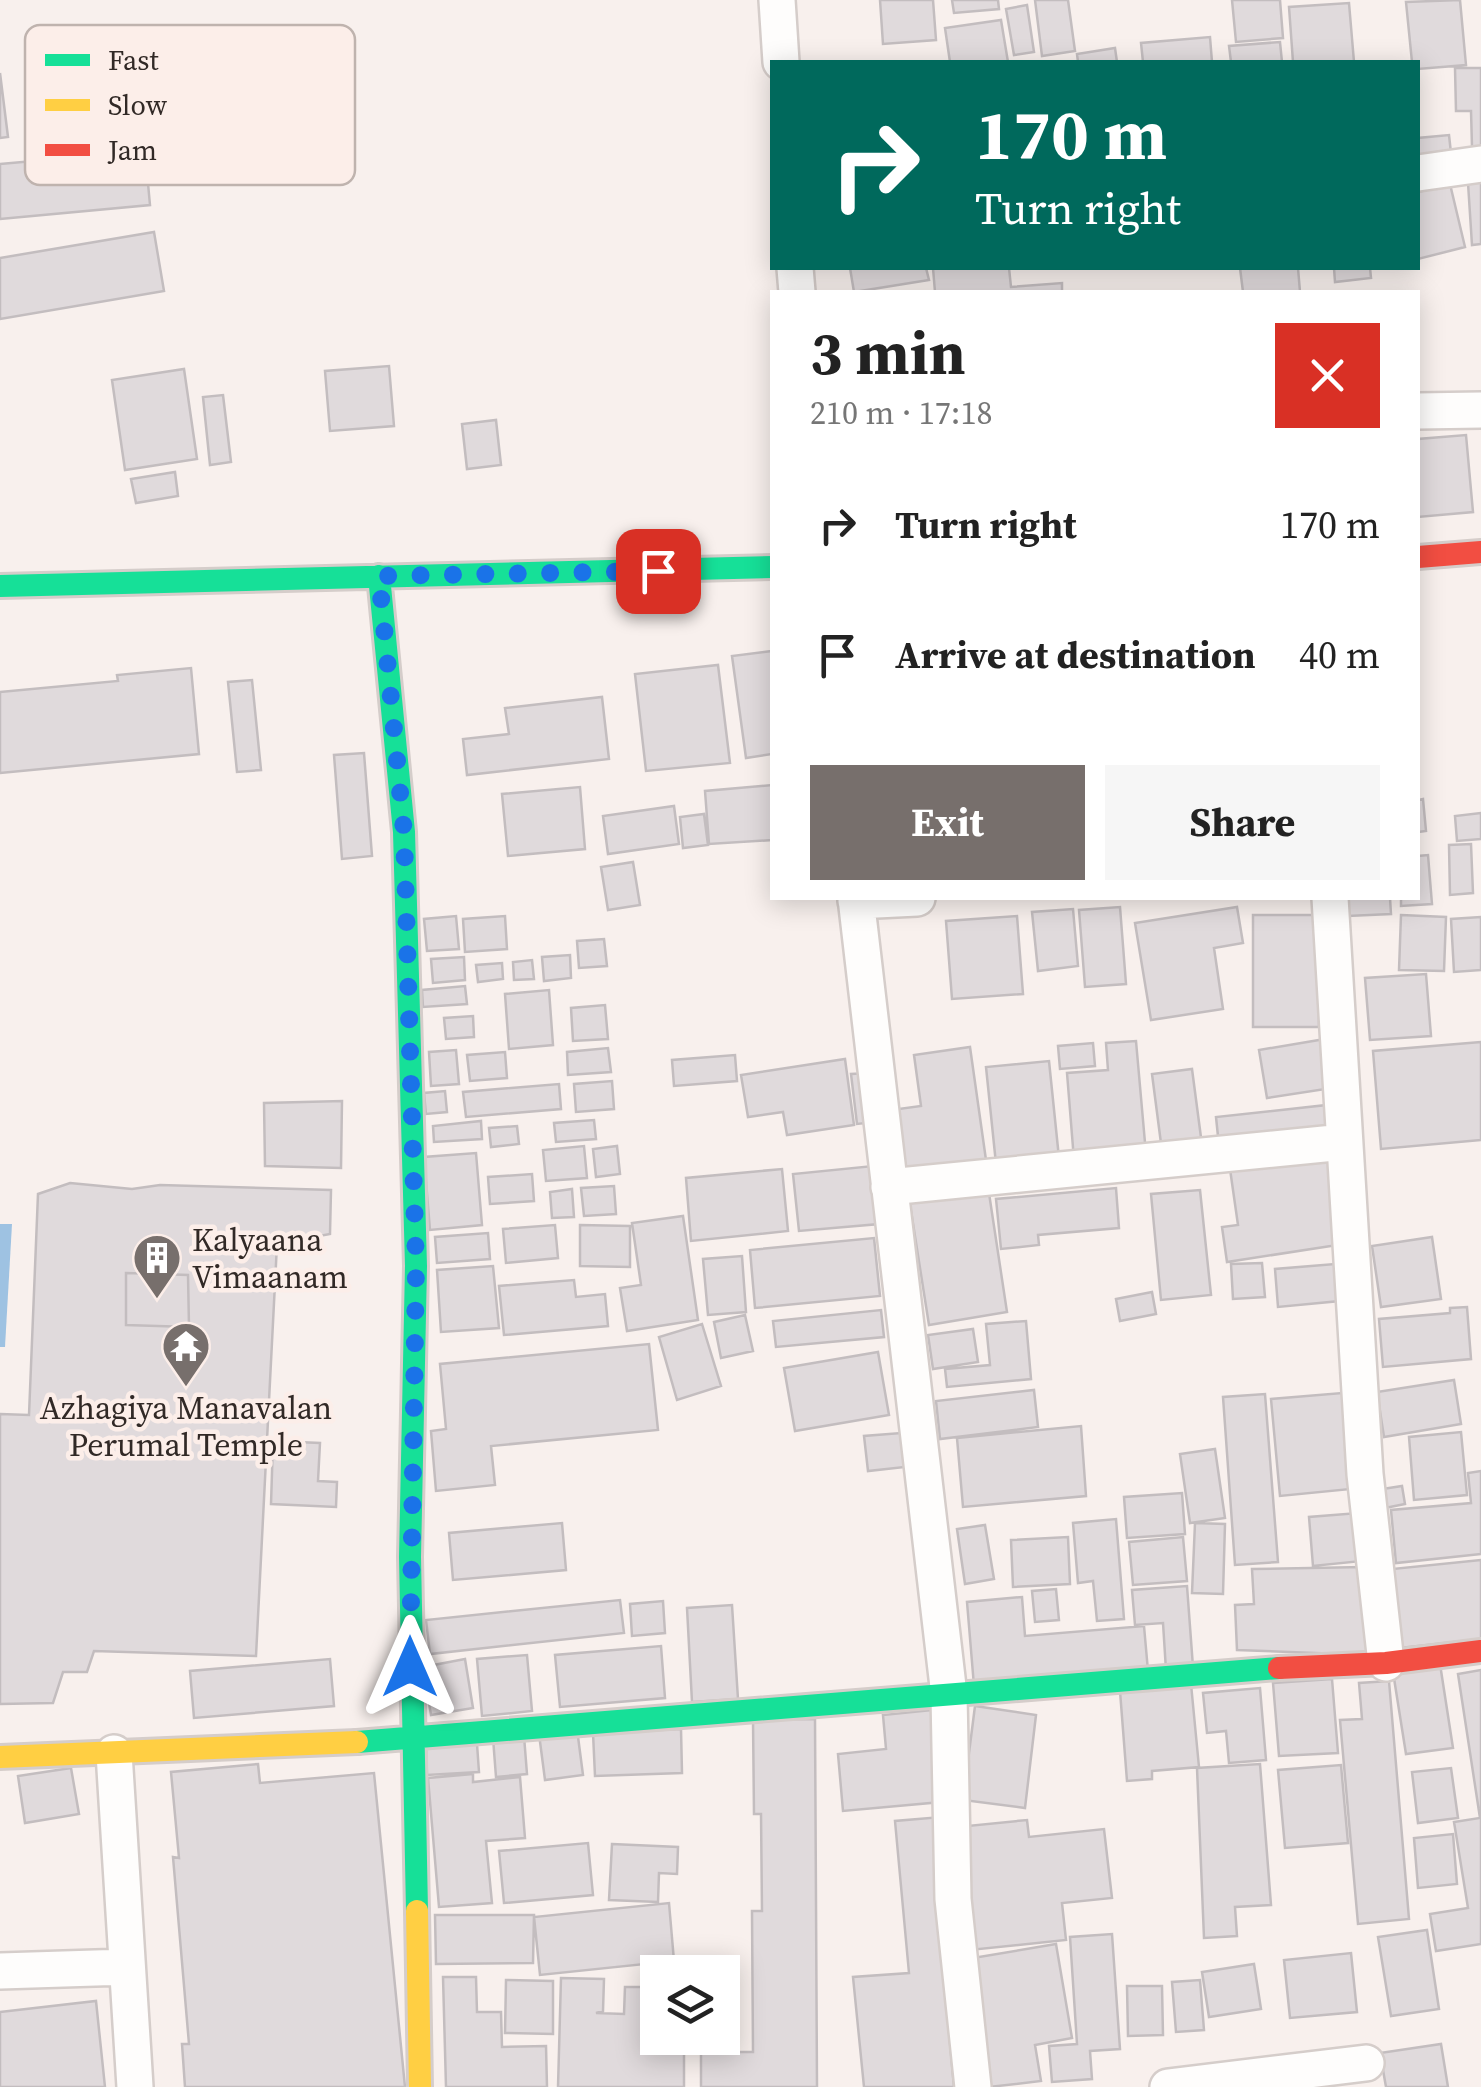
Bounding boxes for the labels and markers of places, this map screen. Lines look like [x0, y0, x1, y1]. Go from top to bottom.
pin [616, 529, 701, 614]
place label: Kalyaana Vimaanam [192, 1218, 348, 1299]
building icon: Kalyaana Vimaanam [131, 1232, 183, 1300]
temple icon: Azhagiya Manavalan Perumal Temple [160, 1320, 212, 1388]
place label: Azhagiya Manavalan Perumal Temple [40, 1386, 332, 1467]

